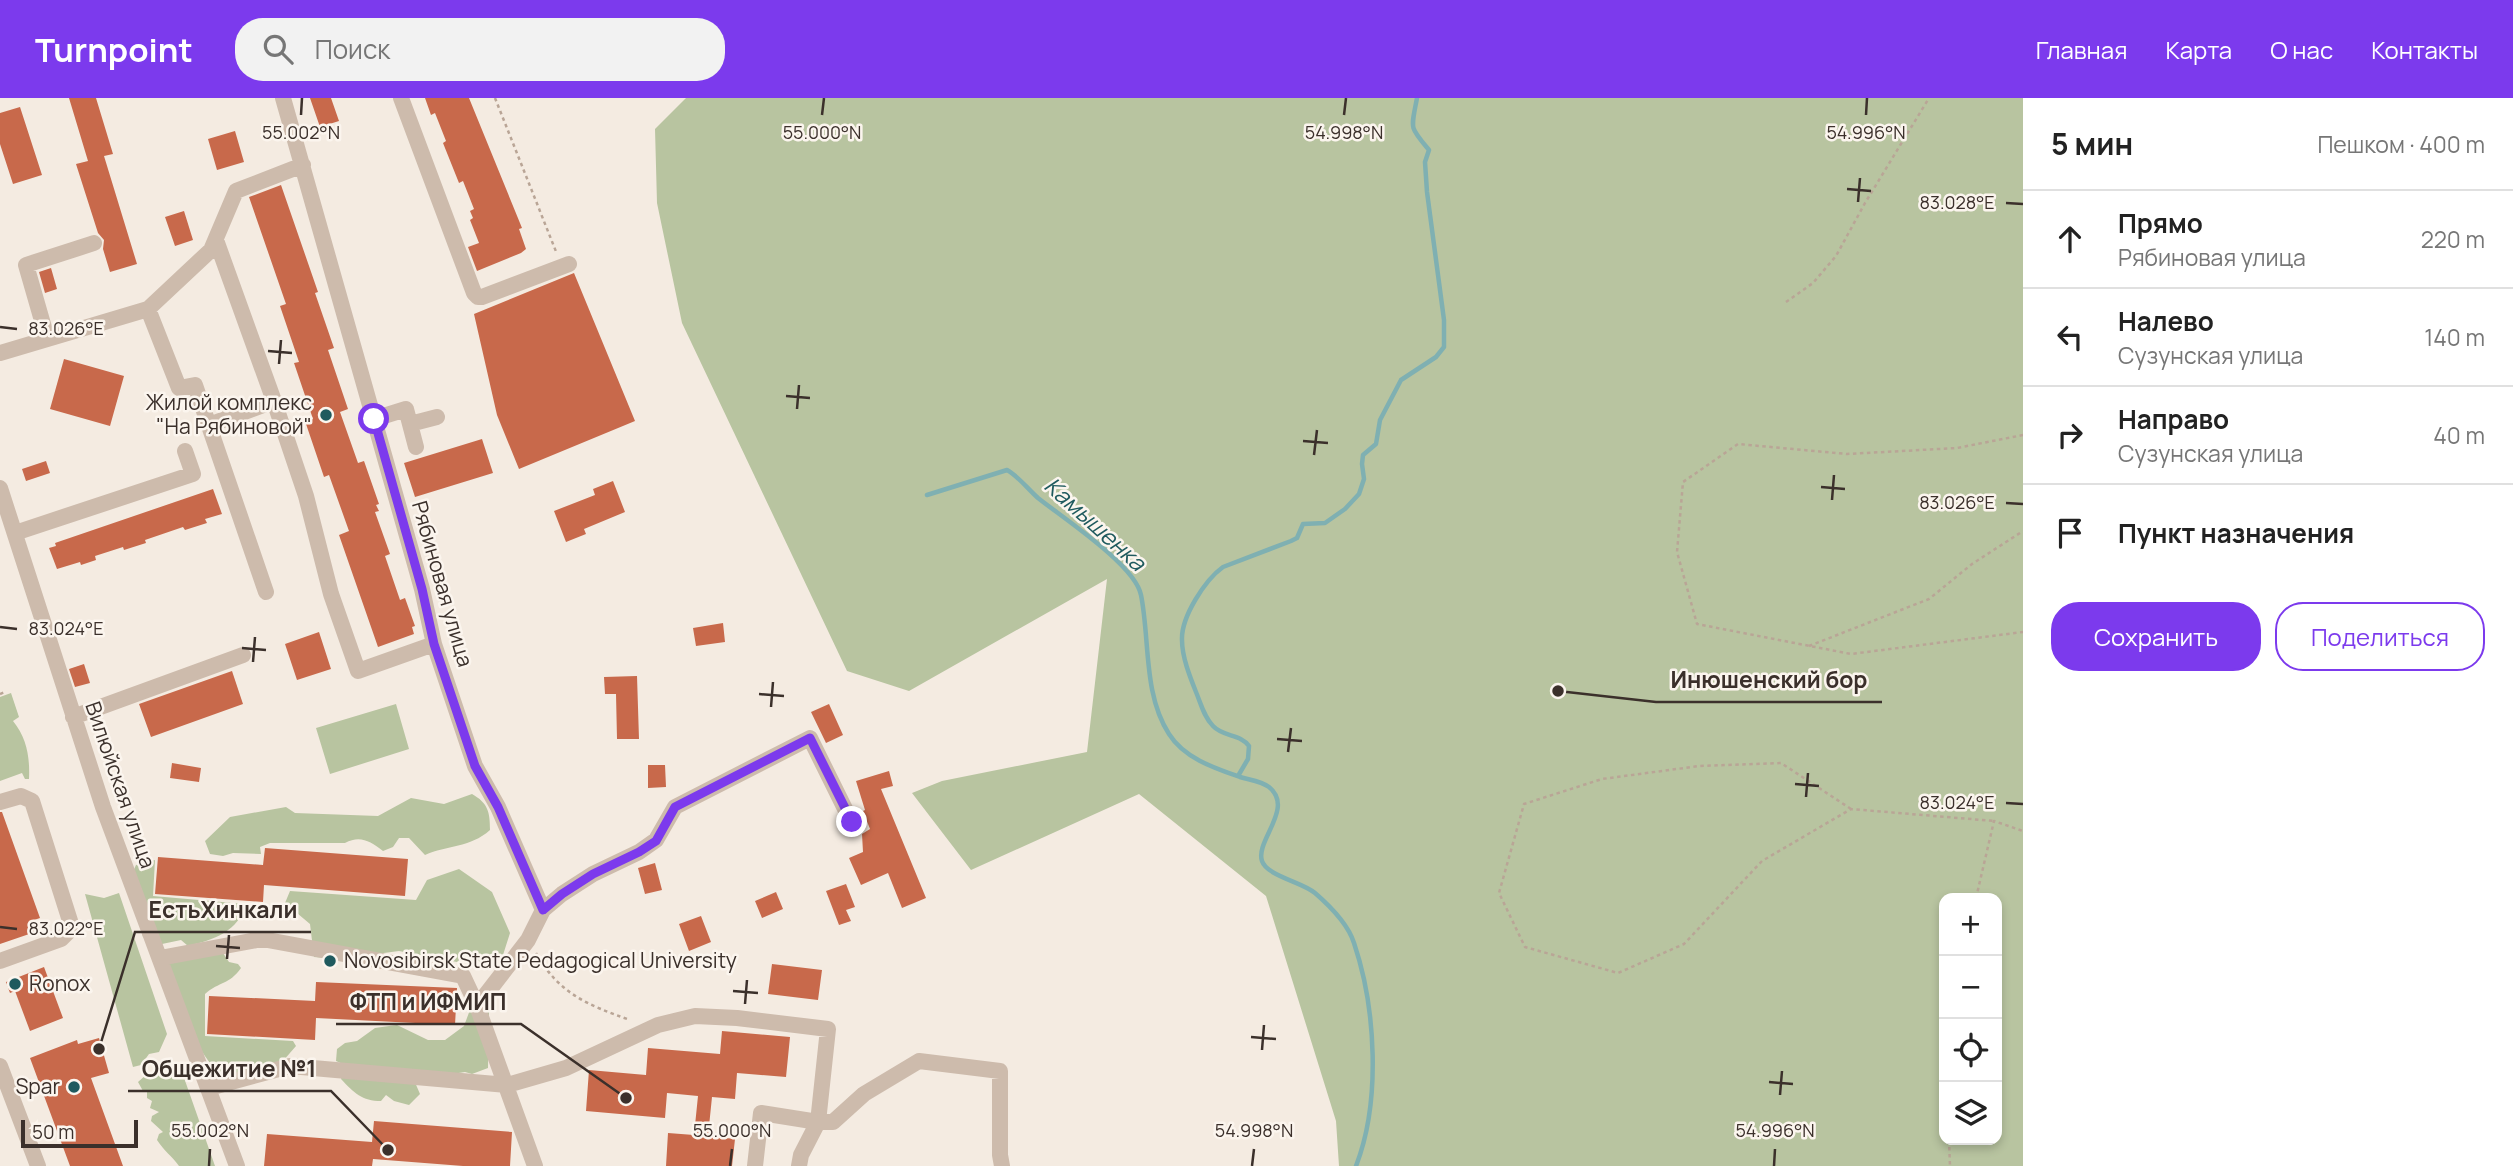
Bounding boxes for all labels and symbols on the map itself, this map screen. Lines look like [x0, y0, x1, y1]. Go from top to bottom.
text: 55.002°N [262, 120, 340, 144]
text: 55.000°N [783, 120, 861, 144]
text: 54.998°N [1305, 120, 1383, 144]
text: 54.996°N [1826, 120, 1906, 144]
text: 83.028°E [1919, 190, 1995, 214]
text: 83.026°E [28, 316, 104, 340]
place label: Жилой комплекс "На Рябиновой" [145, 388, 312, 440]
route start [358, 403, 389, 434]
marker: Жилой комплекс "На Рябиновой" [318, 407, 334, 423]
water label: Камышенка [1038, 469, 1154, 578]
text: 83.026°E [1919, 490, 1995, 514]
street label: Рябиновая улица [406, 498, 480, 670]
text: 83.024°E [29, 616, 103, 640]
callout: Инюшенский бор [1656, 658, 1882, 702]
text: Инюшенский бор [1670, 663, 1868, 695]
street label: Вилюйская улица [79, 698, 163, 872]
text: 83.024°E [1920, 790, 1994, 814]
route end [836, 806, 867, 837]
callout: ЕстьХинкали [135, 888, 311, 932]
text: ЕстьХинкали [149, 893, 297, 925]
text: 83.022°E [29, 916, 103, 940]
place label: Novosibirsk State Pedagogical University [344, 946, 737, 974]
marker: Novosibirsk State Pedagogical University [322, 953, 338, 969]
place label: Ronox [29, 969, 90, 997]
marker: Ronox [7, 976, 23, 992]
callout: ФТП и ИФМИП [336, 980, 521, 1024]
text: ФТП и ИФМИП [350, 985, 506, 1017]
callout: Общежитие №1 [128, 1047, 331, 1091]
text: Общежитие №1 [142, 1052, 316, 1084]
place label: Spar [15, 1072, 60, 1100]
marker: Spar [66, 1079, 82, 1095]
scale bar [21, 1117, 138, 1149]
text: 55.002°N [171, 1118, 249, 1142]
text: 55.000°N [693, 1118, 771, 1142]
text: 54.998°N [1215, 1118, 1293, 1142]
text: 54.996°N [1735, 1118, 1815, 1142]

